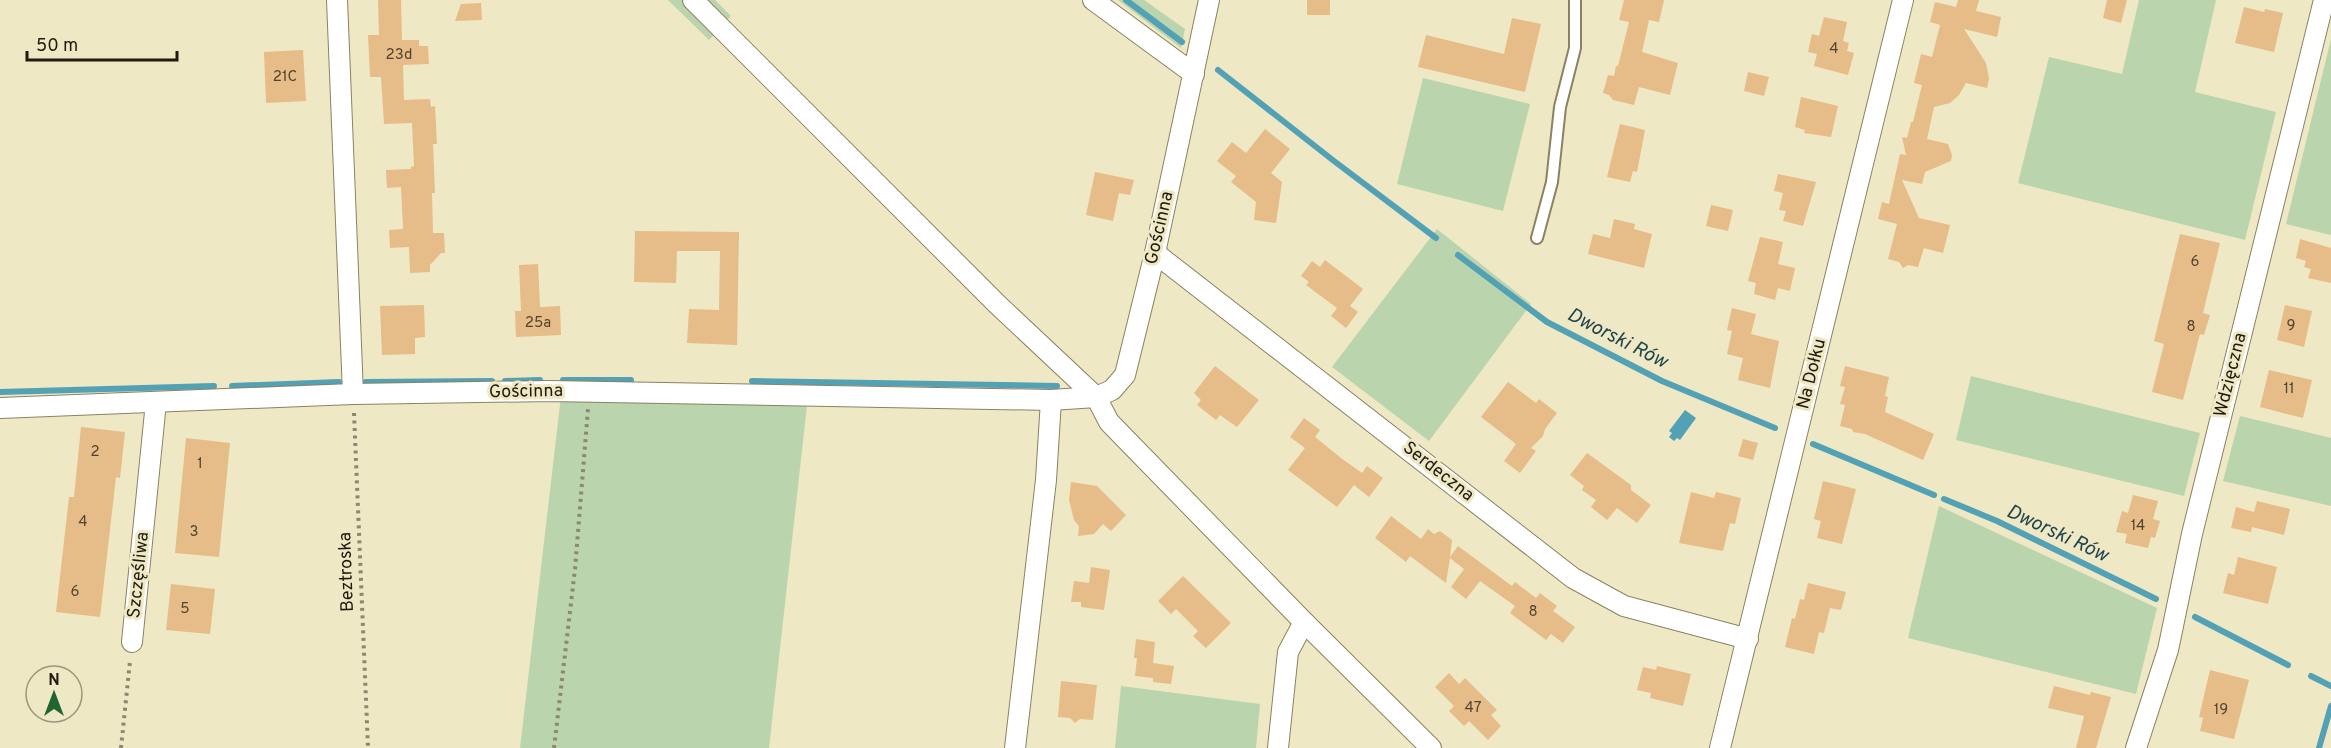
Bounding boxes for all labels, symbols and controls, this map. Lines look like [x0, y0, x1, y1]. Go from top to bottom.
scale bar [27, 24, 177, 62]
text: 50 m [36, 35, 78, 58]
house number: 4 [1829, 40, 1839, 59]
house number: 23d [386, 46, 412, 65]
house number: 21C [273, 68, 297, 87]
street label: Gościnna [1140, 189, 1180, 267]
house number: 6 [2191, 253, 2200, 272]
water label: Dworski Rów [1562, 303, 1673, 376]
house number: 25a [525, 314, 551, 333]
house number: 9 [2287, 317, 2295, 336]
house number: 8 [2186, 318, 2196, 337]
street label: Wdzięczna [2209, 330, 2253, 420]
street label: Na Dołku [1792, 336, 1832, 412]
street label: Gościnna [489, 380, 563, 404]
house number: 11 [2283, 380, 2295, 399]
street label: Serdeczna [1398, 437, 1478, 507]
house number: 2 [90, 443, 100, 462]
house number: 1 [197, 455, 203, 474]
water label: Dworski Rów [2002, 499, 2113, 569]
house number: 4 [78, 513, 88, 532]
house number: 14 [2131, 517, 2145, 536]
house number: 3 [189, 523, 199, 542]
street label: Szczęśliwa [123, 531, 155, 619]
street label: Beztroska [334, 532, 360, 612]
house number: 6 [71, 583, 80, 602]
house number: 5 [180, 600, 190, 619]
house number: 8 [1528, 603, 1538, 622]
north arrow [24, 664, 84, 724]
text: N [48, 671, 60, 691]
house number: 47 [1465, 699, 1482, 718]
house number: 19 [2214, 701, 2228, 720]

